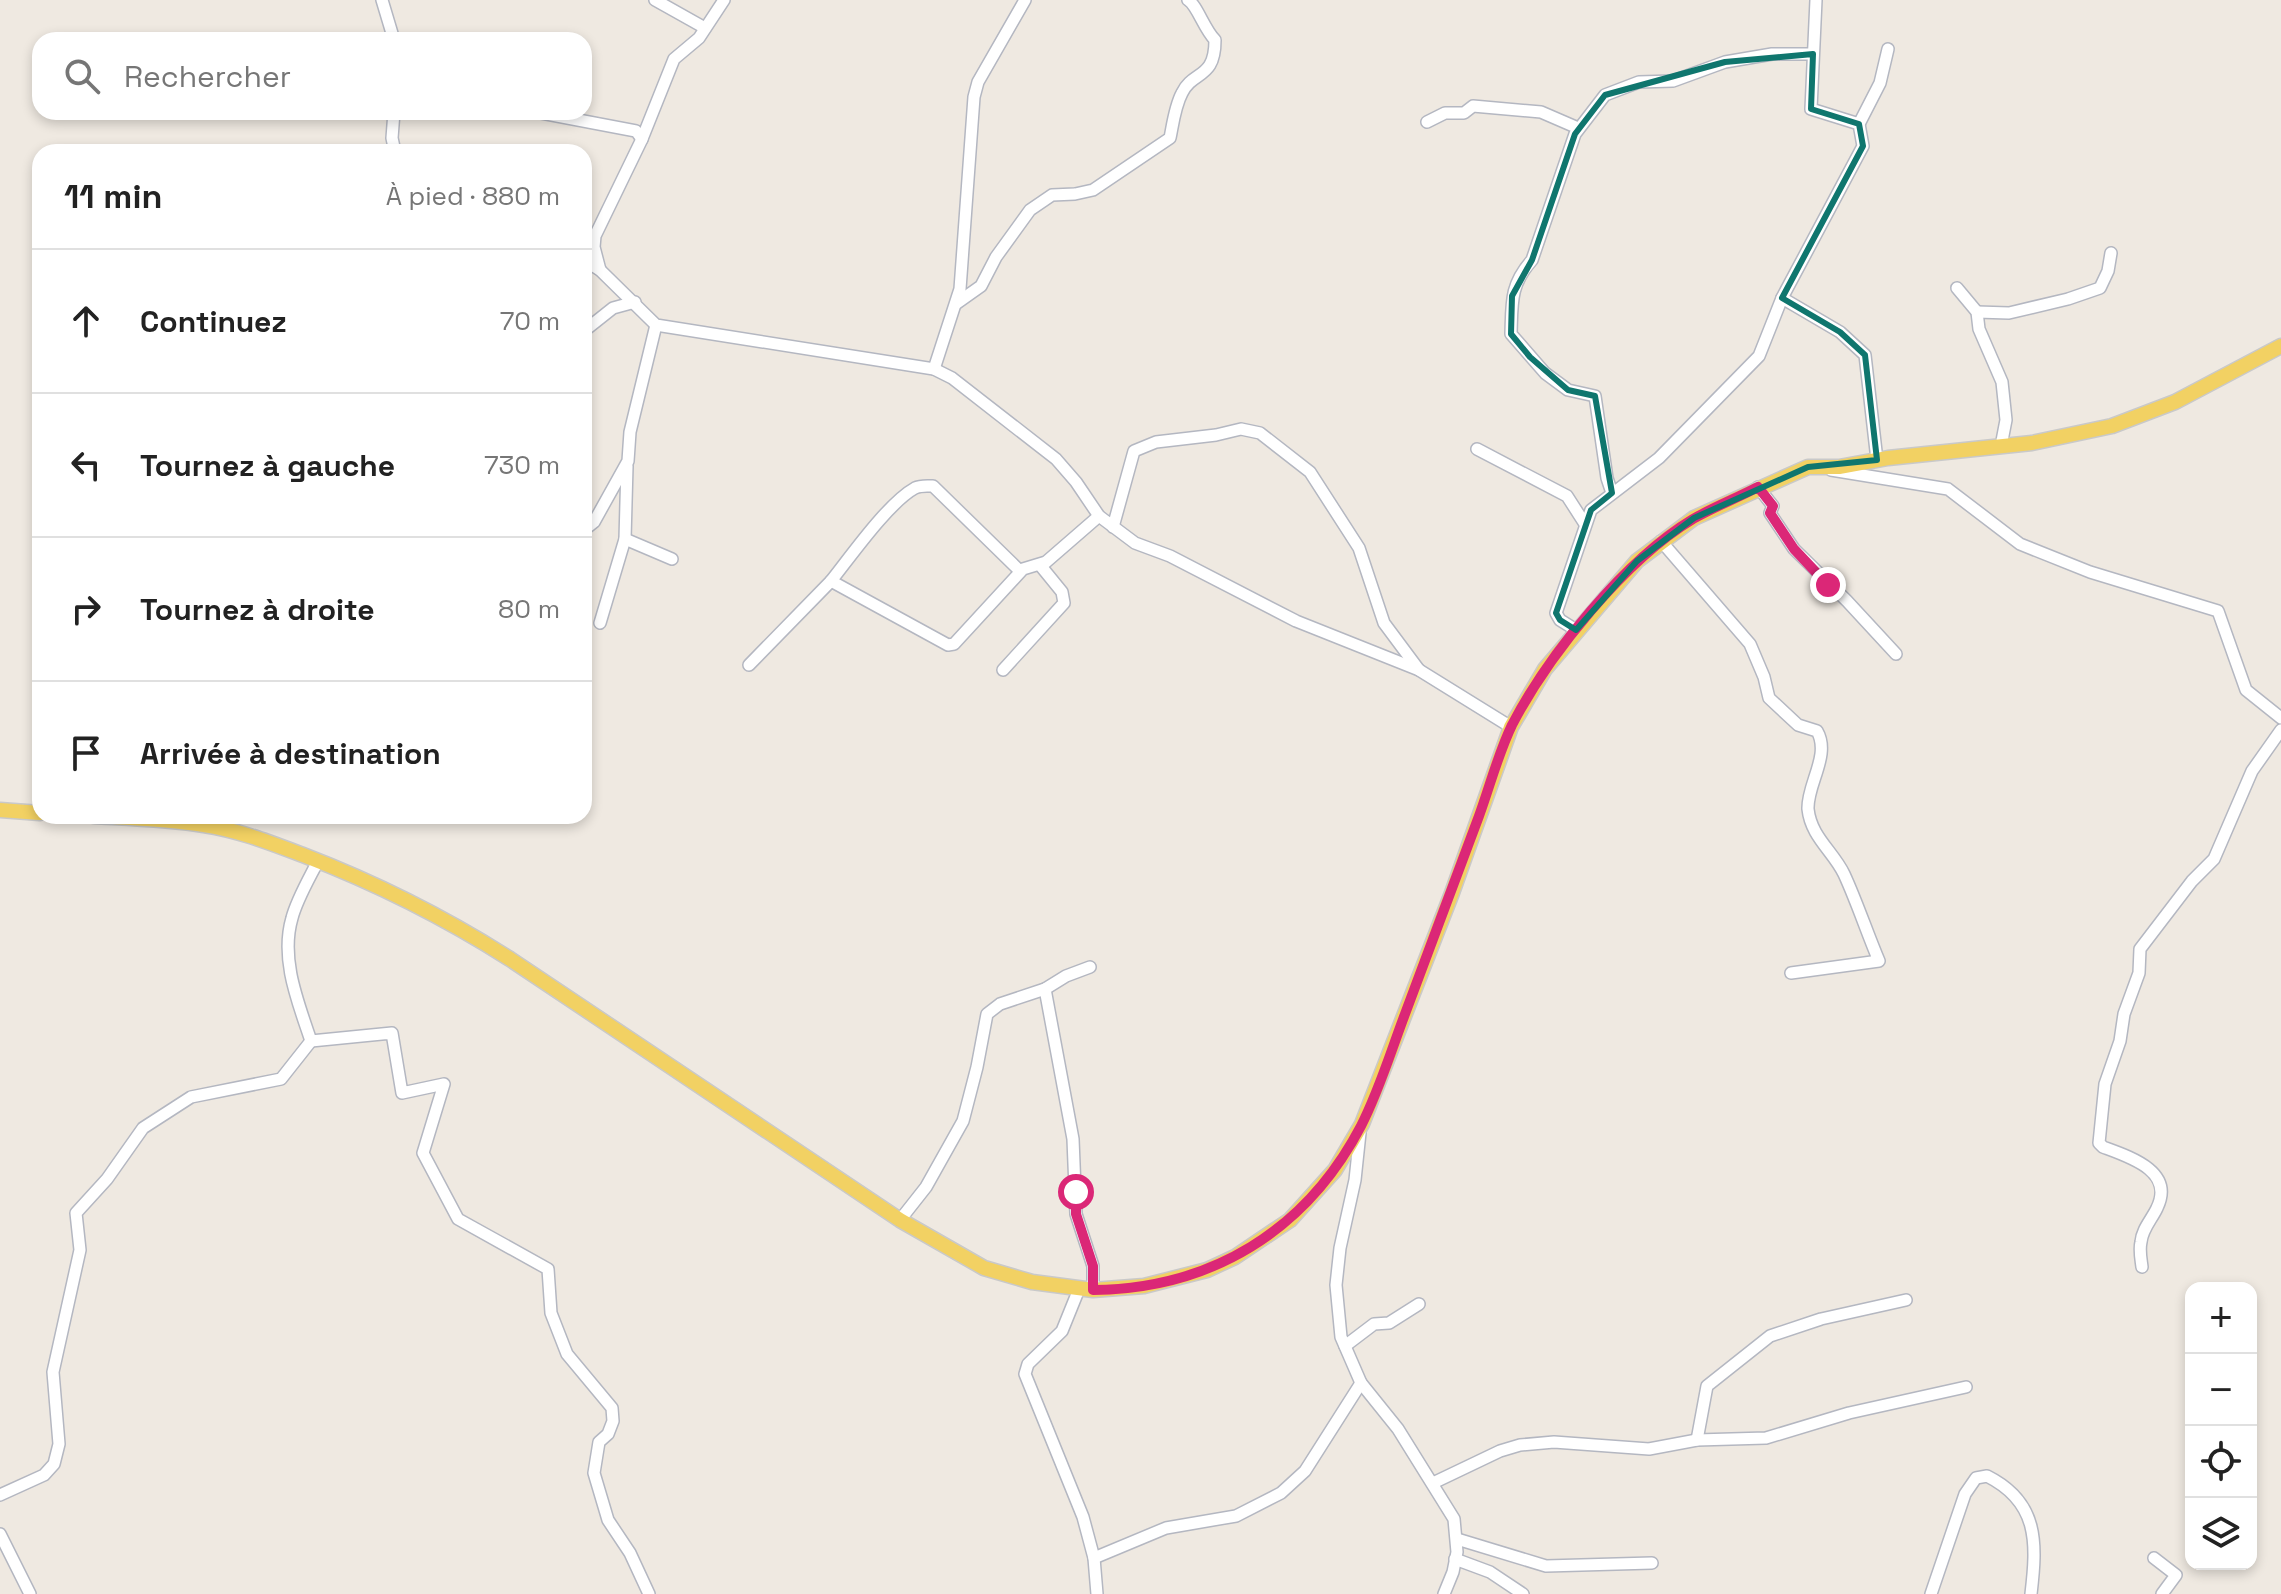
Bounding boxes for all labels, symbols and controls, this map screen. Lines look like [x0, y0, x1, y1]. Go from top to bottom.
search box [32, 32, 592, 120]
icon: search [60, 54, 104, 98]
text: Rechercher [124, 57, 291, 96]
text: 11 min [64, 175, 162, 218]
text: À pied · 880 m [386, 179, 560, 213]
icon: ahead [64, 299, 108, 343]
text: Continuez [140, 302, 287, 341]
text: 70 m [500, 304, 560, 338]
icon: left [64, 443, 108, 487]
text: Tournez à gauche [140, 446, 395, 485]
text: 730 m [484, 448, 560, 482]
route end [1810, 567, 1846, 603]
icon: right [64, 587, 108, 631]
text: Tournez à droite [140, 590, 374, 629]
text: 80 m [498, 592, 560, 626]
icon: arrive [64, 731, 108, 775]
text: Arrivée à destination [140, 734, 441, 773]
route start [1058, 1174, 1094, 1210]
map controls [2185, 1282, 2257, 1570]
button: + [2185, 1282, 2257, 1354]
button: − [2185, 1354, 2257, 1426]
button: locate [2185, 1426, 2257, 1498]
button: layers [2185, 1498, 2257, 1570]

